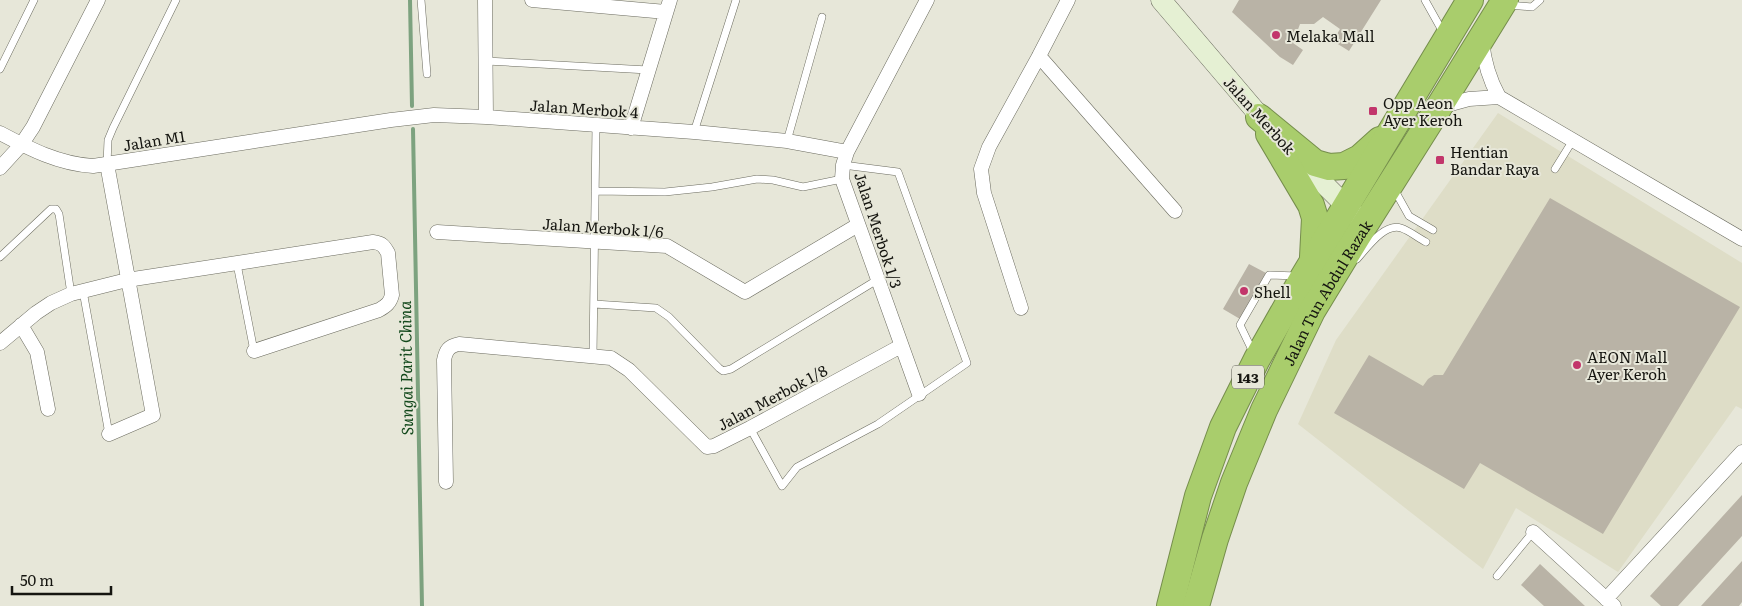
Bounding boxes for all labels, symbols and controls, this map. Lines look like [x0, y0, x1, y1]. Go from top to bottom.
place label: Melaka Mall [1286, 24, 1375, 47]
marker: Melaka Mall [1270, 29, 1282, 41]
street label: Jalan Merbok [1219, 71, 1302, 160]
place label: Opp Aeon Ayer Keroh [1383, 91, 1463, 131]
street label: Jalan Merbok 4 [529, 93, 639, 123]
marker: Opp Aeon Ayer Keroh [1367, 105, 1379, 117]
street label: Jalan M1 [121, 124, 187, 156]
place label: Hentian Bandar Raya [1450, 140, 1540, 180]
marker: Hentian Bandar Raya [1434, 154, 1446, 166]
street label: Jalan Merbok 1/3 [849, 169, 909, 291]
street label: Jalan Merbok 1/6 [542, 211, 664, 243]
street label: Jalan Tun Abdul Razak [1276, 214, 1377, 369]
place label: Shell [1254, 280, 1290, 303]
marker: Shell [1238, 285, 1250, 297]
water label: Sungai Parit China [392, 300, 418, 436]
place label: AEON Mall Ayer Keroh [1587, 345, 1667, 385]
street label: Jalan Merbok 1/8 [713, 358, 831, 436]
marker: AEON Mall Ayer Keroh [1571, 359, 1583, 371]
road number: 143 [1232, 366, 1264, 388]
scale bar [12, 564, 111, 596]
text: 50 m [20, 568, 54, 591]

